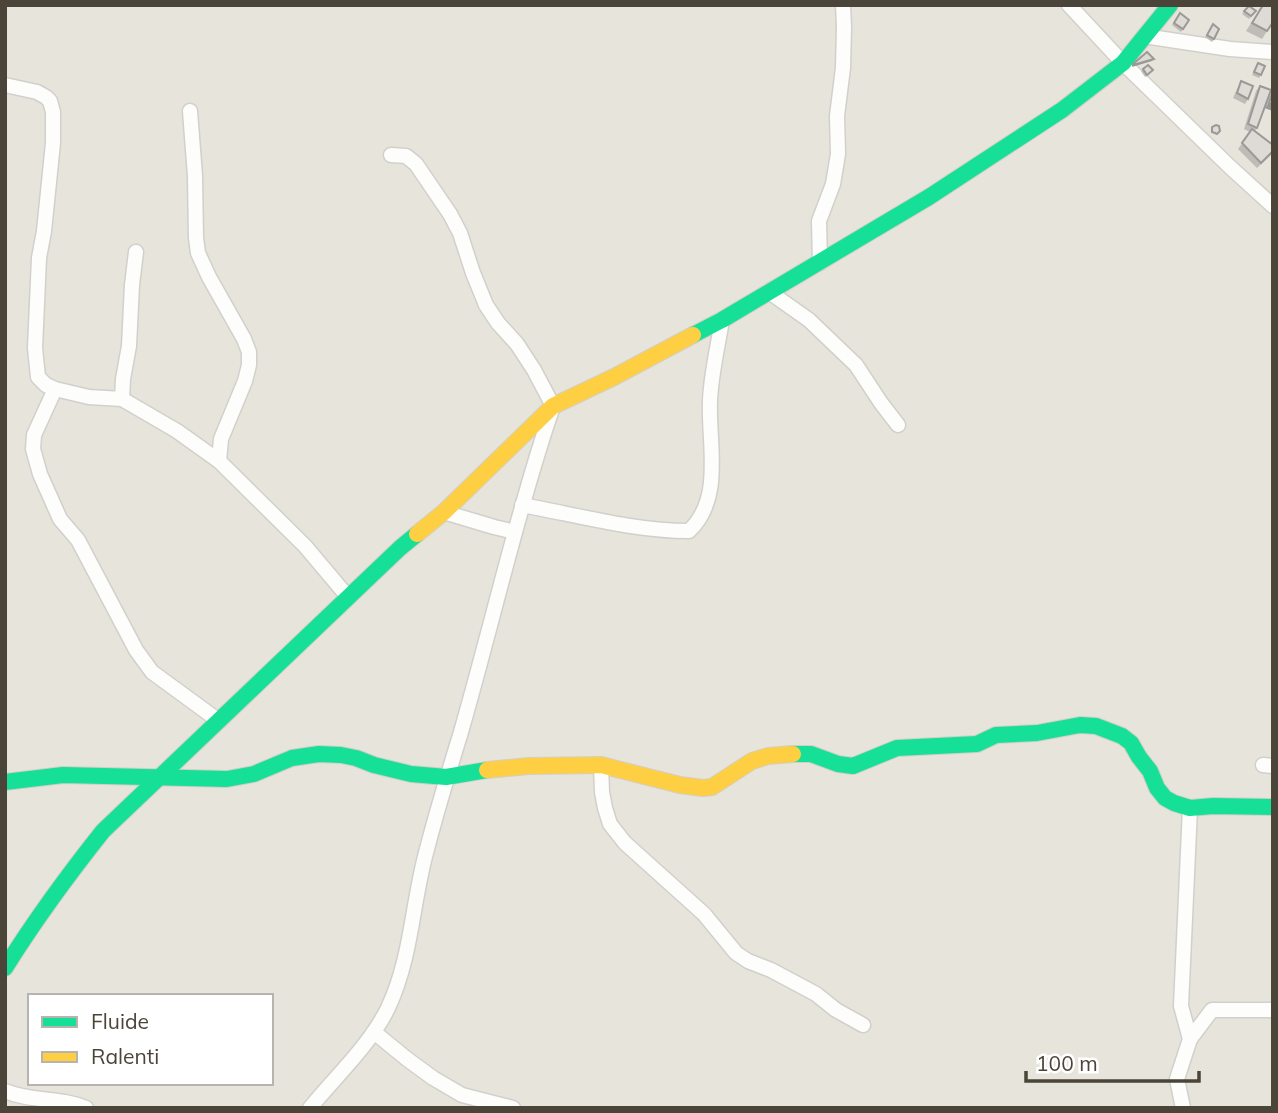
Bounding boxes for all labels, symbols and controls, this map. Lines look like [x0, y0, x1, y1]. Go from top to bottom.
legend [28, 994, 273, 1085]
text: Fluide [91, 1008, 149, 1034]
scale bar [1026, 1040, 1199, 1084]
text: Ralenti [91, 1043, 159, 1069]
text: 100 m [1036, 1050, 1098, 1076]

